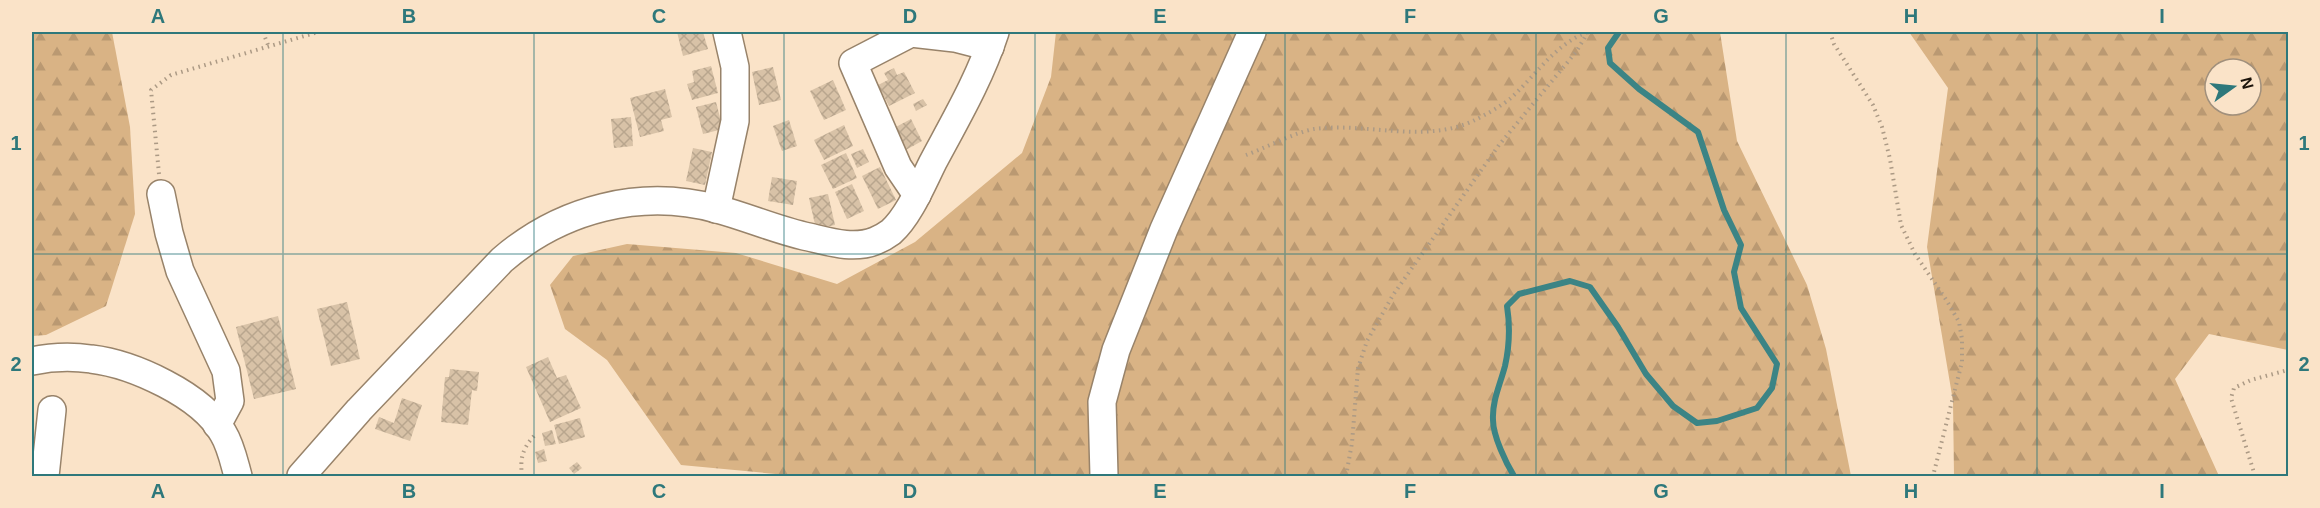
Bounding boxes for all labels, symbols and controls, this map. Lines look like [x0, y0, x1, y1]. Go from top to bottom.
text: A [151, 5, 165, 27]
text: B [402, 5, 416, 27]
text: C [652, 5, 666, 27]
text: D [903, 5, 917, 27]
text: E [1153, 5, 1167, 27]
text: F [1404, 5, 1416, 27]
text: G [1653, 5, 1669, 27]
text: H [1904, 5, 1918, 27]
text: I [2159, 5, 2165, 27]
north arrow [2203, 57, 2263, 117]
text: N [2237, 75, 2257, 91]
text: 1 [10, 132, 22, 154]
text: 1 [2298, 132, 2310, 154]
text: 2 [10, 353, 22, 375]
text: 2 [2298, 353, 2310, 375]
text: A [151, 480, 165, 502]
text: B [402, 480, 416, 502]
text: C [652, 480, 666, 502]
text: D [903, 480, 917, 502]
text: E [1153, 480, 1167, 502]
text: F [1404, 480, 1416, 502]
text: G [1653, 480, 1669, 502]
text: H [1904, 480, 1918, 502]
text: I [2159, 480, 2165, 502]

